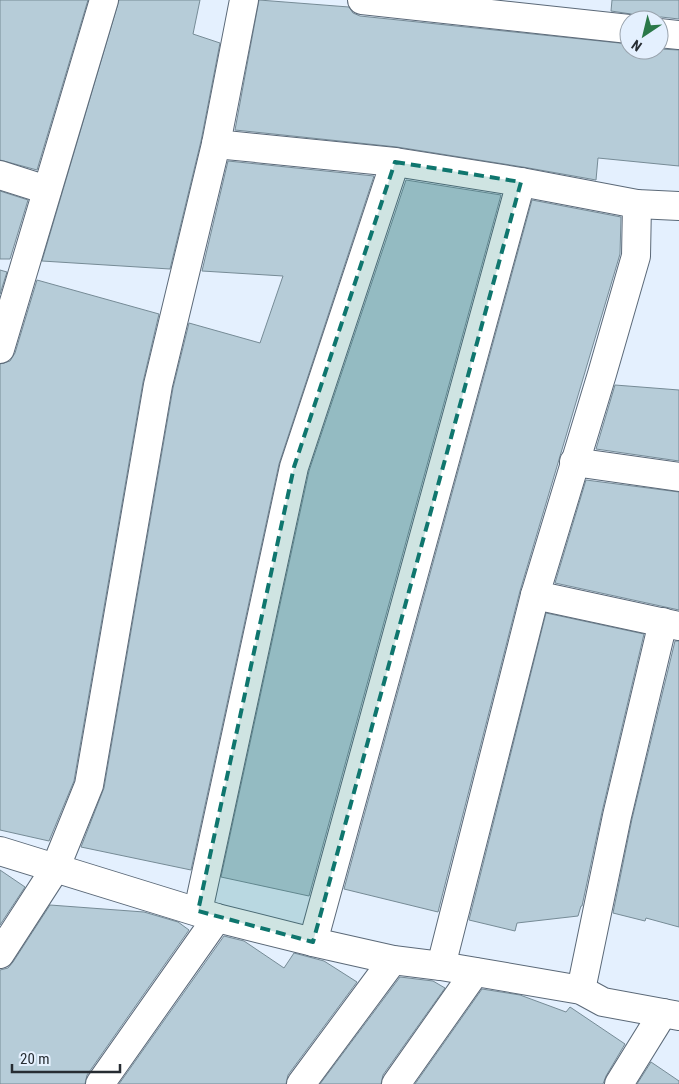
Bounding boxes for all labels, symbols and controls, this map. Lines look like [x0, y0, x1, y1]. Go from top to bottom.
north arrow [619, 10, 669, 60]
text: N [628, 37, 645, 55]
scale bar [12, 1042, 120, 1074]
text: 20 m [20, 1050, 50, 1068]

